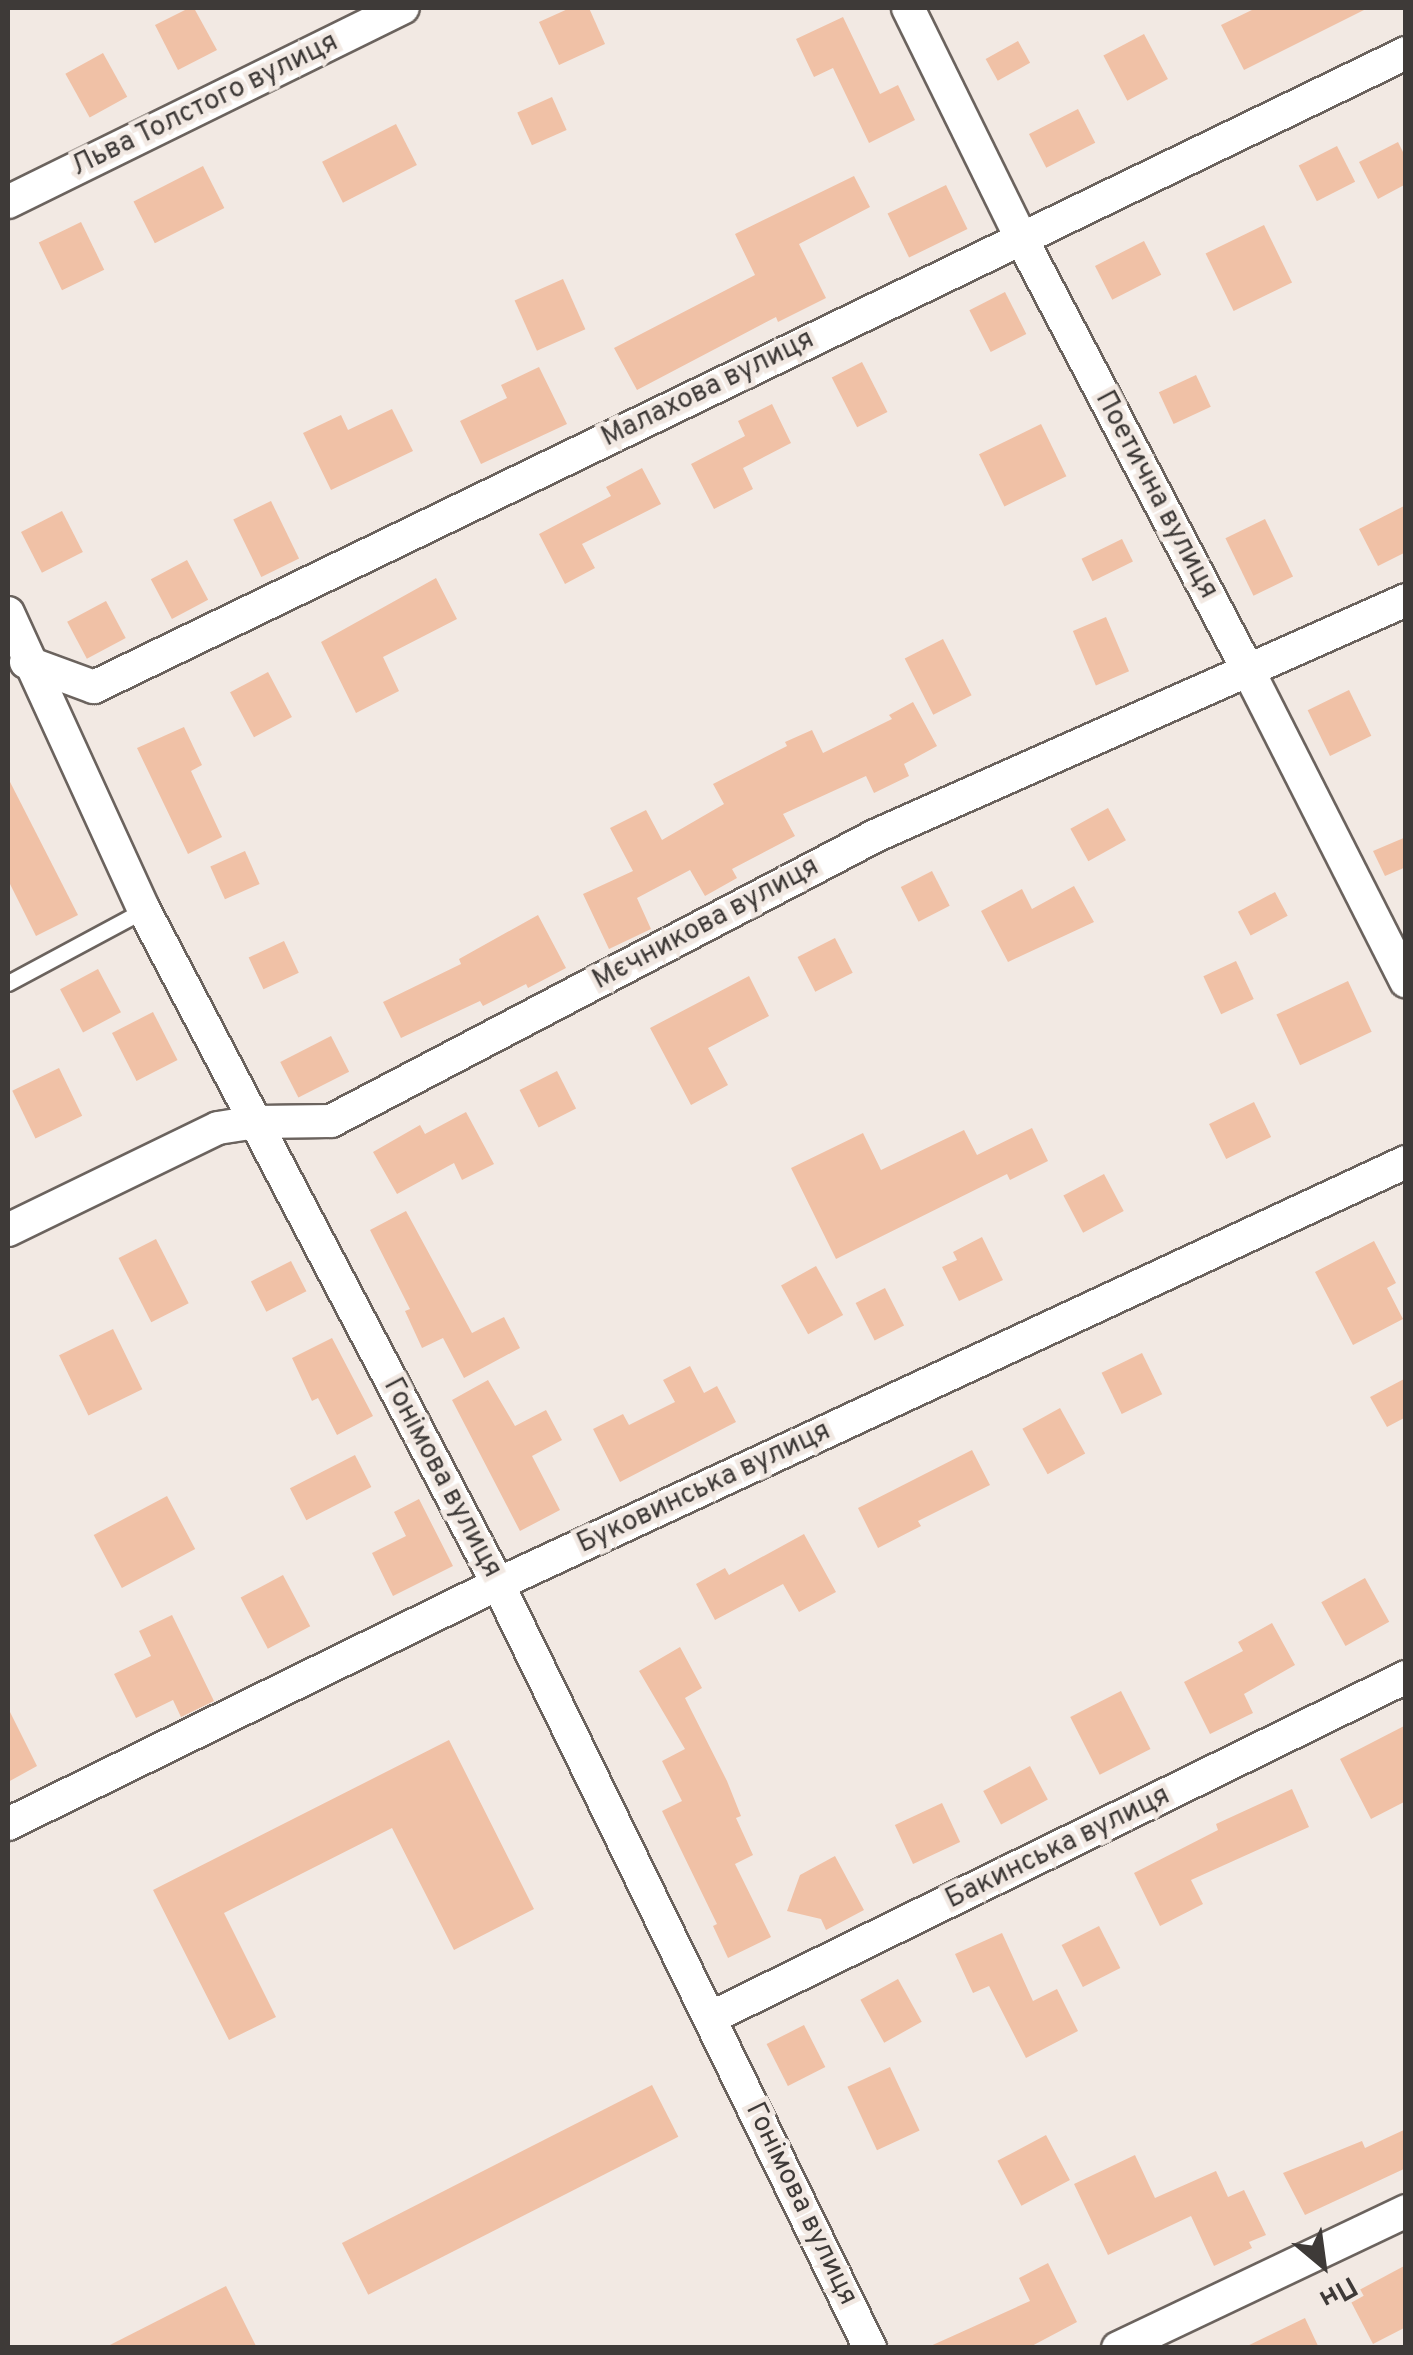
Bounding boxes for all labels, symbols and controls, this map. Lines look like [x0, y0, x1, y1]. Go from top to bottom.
street label: Льва Толстого вулиця [66, 26, 344, 184]
street label: Малахова вулиця [596, 323, 820, 455]
street label: Поетична вулиця [1087, 385, 1225, 605]
street label: Мєчникова вулиця [587, 850, 825, 998]
street label: Гонімова вулиця [375, 1372, 509, 1584]
street label: Буковинська вулиця [572, 1415, 836, 1561]
street label: Бакинська вулиця [940, 1779, 1176, 1917]
street label: Гонімова вулиця [737, 2097, 865, 2311]
north arrow [1273, 2215, 1373, 2315]
text: Пн [1312, 2266, 1363, 2316]

